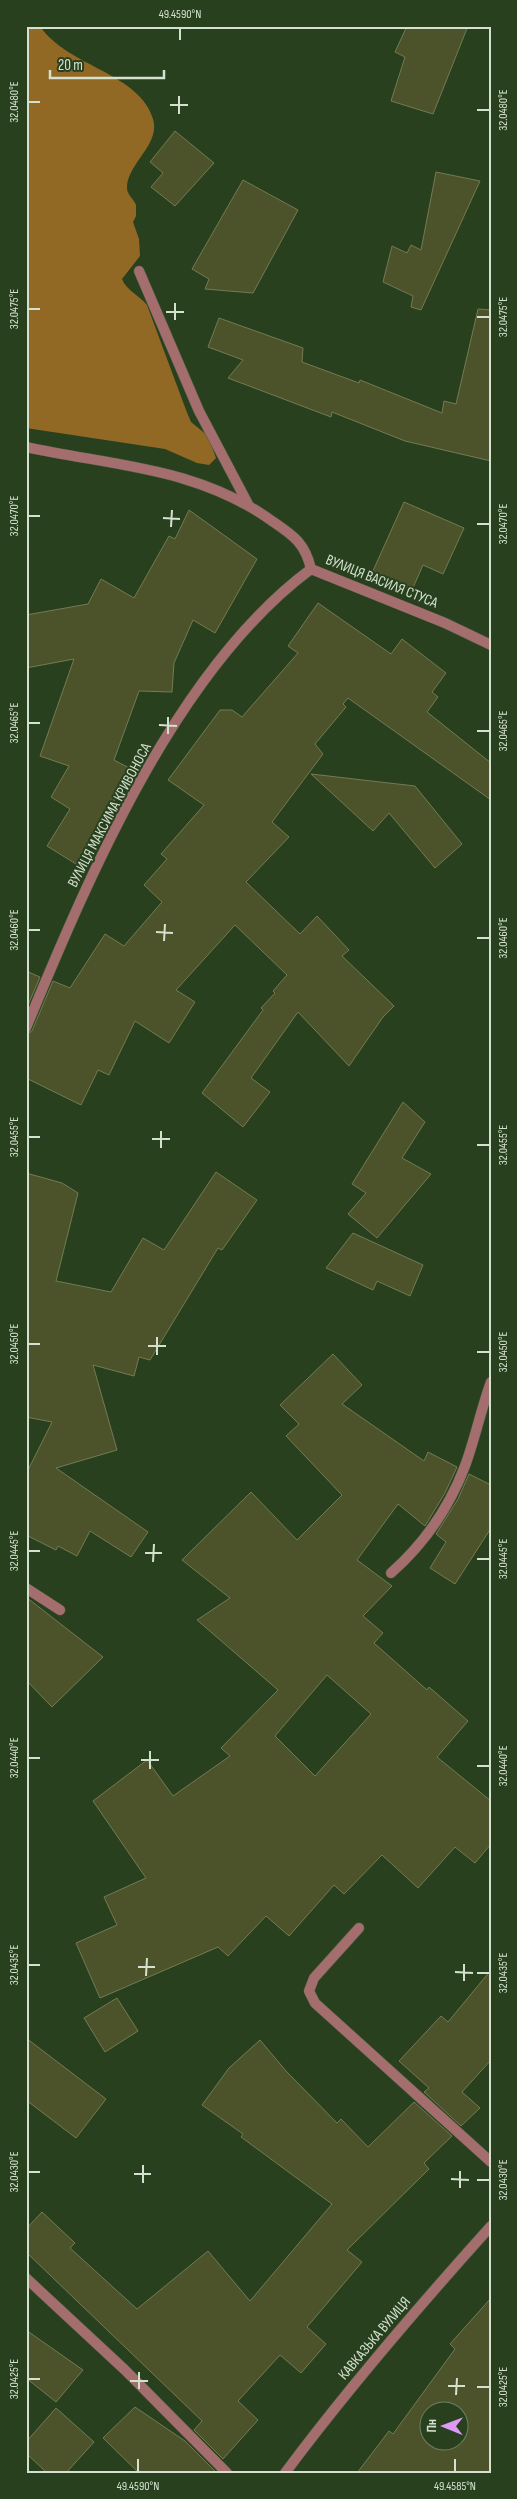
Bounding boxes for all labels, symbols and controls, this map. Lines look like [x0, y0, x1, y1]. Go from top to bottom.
text: 49.4590°N [159, 7, 201, 22]
scale bar [50, 48, 164, 80]
text: 20 m [58, 56, 83, 75]
text: 32.0480°E [7, 81, 22, 123]
text: 32.0480°E [496, 89, 511, 131]
text: 32.0475°E [7, 289, 22, 329]
text: 32.0475°E [496, 297, 511, 337]
text: 32.0470°E [7, 496, 22, 536]
text: 32.0470°E [496, 504, 511, 544]
street label: ВУЛИЦЯ ВАСИЛЯ СТУСА [323, 550, 441, 613]
text: 32.0465°E [7, 703, 22, 743]
text: 32.0465°E [496, 711, 511, 751]
street label: ВУЛИЦЯ МАКСИМА КРИВОНОСА [63, 739, 156, 891]
text: 32.0460°E [7, 909, 22, 951]
text: 32.0460°E [496, 917, 511, 959]
text: 32.0455°E [7, 1117, 22, 1157]
text: 32.0455°E [496, 1125, 511, 1165]
text: 32.0450°E [7, 1323, 22, 1364]
text: 32.0450°E [496, 1331, 511, 1372]
text: 32.0445°E [7, 1531, 22, 1571]
text: 32.0445°E [496, 1539, 511, 1579]
text: 32.0440°E [7, 1737, 22, 1779]
text: 32.0440°E [496, 1745, 511, 1787]
text: 32.0435°E [7, 1945, 22, 1985]
text: 32.0435°E [496, 1953, 511, 1993]
text: 32.0430°E [7, 2151, 22, 2193]
text: 32.0430°E [496, 2159, 511, 2201]
street label: КАВКАЗЬКА ВУЛИЦЯ [334, 2293, 415, 2384]
text: 32.0425°E [7, 2359, 22, 2399]
text: 32.0425°E [496, 2367, 511, 2407]
north arrow [420, 2402, 470, 2452]
text: Пн [423, 2419, 440, 2433]
text: 49.4590°N [117, 2479, 159, 2494]
text: 49.4585°N [434, 2479, 476, 2494]

